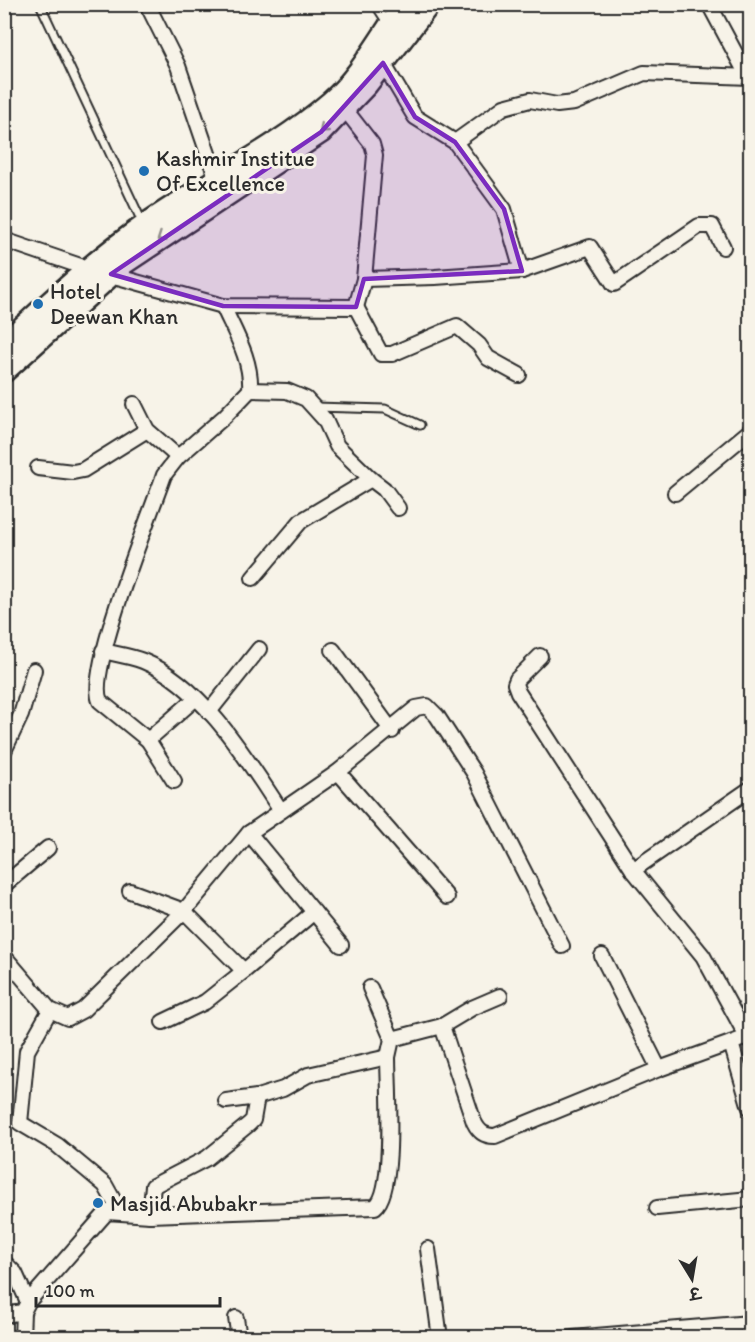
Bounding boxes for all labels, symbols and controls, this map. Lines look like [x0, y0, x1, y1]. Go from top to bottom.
one-way arrow [319, 121, 330, 132]
place label: Kashmir Institue Of Excellence [156, 145, 315, 197]
marker: Kashmir Institue Of Excellence [137, 164, 151, 178]
one-way arrow [157, 231, 168, 242]
place label: Hotel Deewan Khan [50, 278, 179, 330]
marker: Hotel Deewan Khan [31, 297, 45, 311]
place label: Masjid Abubakr [110, 1190, 258, 1217]
marker: Masjid Abubakr [91, 1196, 105, 1210]
north arrow [662, 1249, 722, 1309]
scale bar [36, 1270, 220, 1308]
text: 100 m [45, 1280, 95, 1302]
text: उ [686, 1283, 704, 1304]

